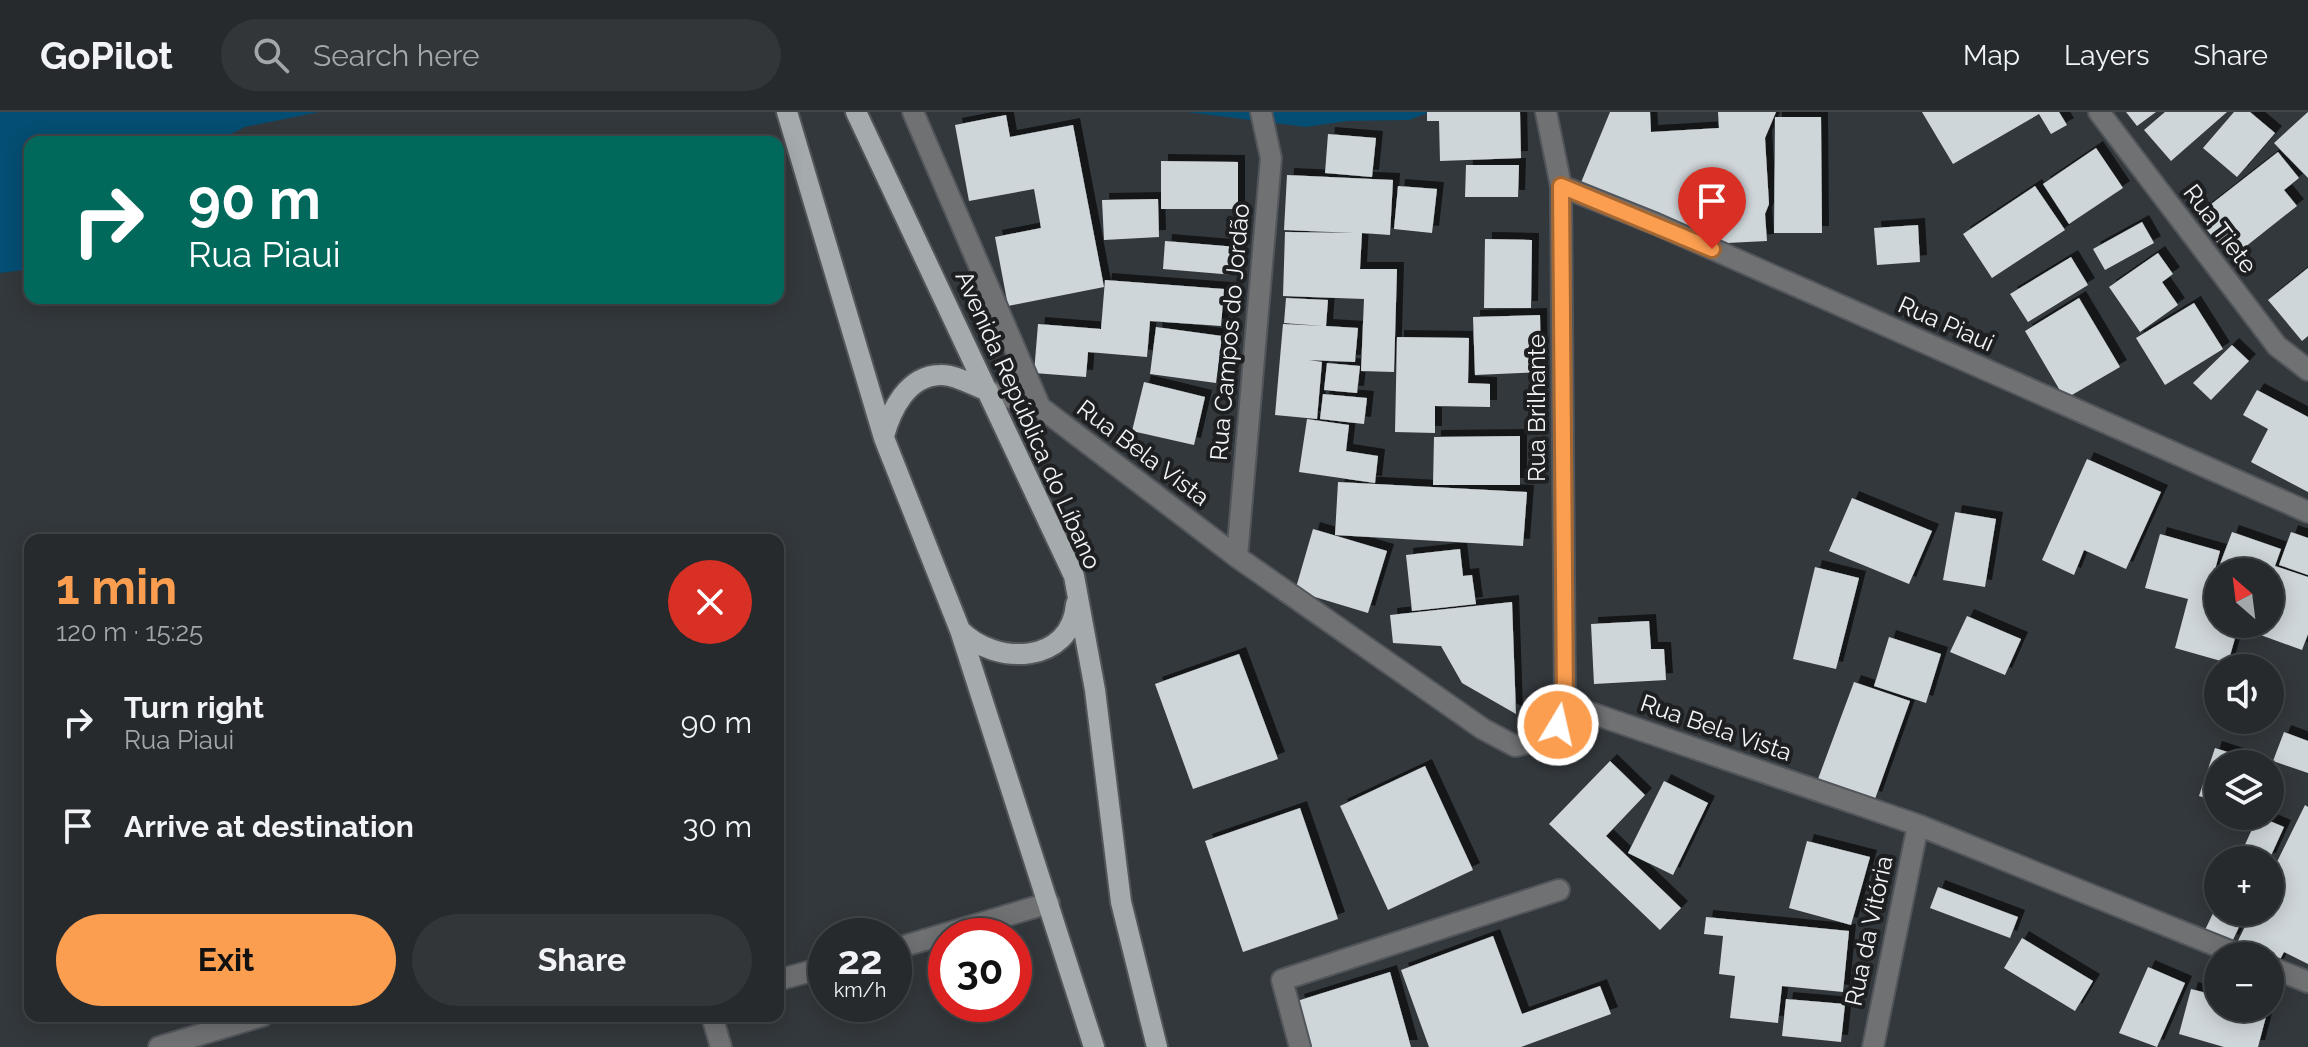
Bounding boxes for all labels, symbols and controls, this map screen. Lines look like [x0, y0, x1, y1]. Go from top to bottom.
search box [221, 19, 781, 91]
text: GoPilot [40, 33, 173, 78]
icon: search [249, 33, 293, 77]
text: Search here [313, 38, 480, 73]
text: Map [1963, 39, 2020, 72]
text: Layers [2064, 39, 2150, 72]
text: Share [2194, 39, 2268, 72]
text: 90 m [188, 166, 321, 232]
pin [1678, 167, 1746, 249]
icon: right [56, 168, 160, 272]
street label: Rua Tiete [2178, 178, 2263, 279]
icon: arrive [1690, 179, 1734, 223]
street label: Rua Campos do Jordão [1204, 202, 1255, 462]
text: Rua Piaui [188, 233, 341, 275]
street label: Avenida República do Líbano [949, 266, 1107, 573]
street label: Rua Piaui [1894, 290, 1999, 357]
street label: Rua Brilhante [1522, 334, 1551, 482]
street label: Rua Bela Vista [1071, 393, 1215, 512]
north arrow [2204, 558, 2284, 638]
map controls [2204, 558, 2284, 1022]
text: 1 min [56, 559, 177, 615]
button: close [668, 560, 752, 644]
text: 120 m · 15:25 [56, 617, 203, 647]
button: sound [2204, 654, 2284, 734]
position arrow [1516, 683, 1600, 767]
street label: Rua Bela Vista [1637, 688, 1796, 767]
text: Turn right [124, 690, 264, 725]
icon: right [56, 700, 100, 744]
text: 90 m [681, 705, 752, 740]
text: Rua Piaui [124, 725, 234, 755]
button: layers [2204, 750, 2284, 830]
icon: arrive [56, 804, 100, 848]
text: Arrive at destination [124, 809, 414, 844]
text: 30 m [682, 809, 752, 844]
button: + [2204, 846, 2284, 926]
street label: Rua da Vitória [1838, 853, 1899, 1009]
button: Exit [56, 914, 396, 1006]
button: Share [412, 914, 752, 1006]
speed limit sign: 30 [928, 918, 1032, 1022]
text: 22 [837, 936, 883, 983]
button: − [2204, 942, 2284, 1022]
text: km/h [834, 978, 886, 1002]

